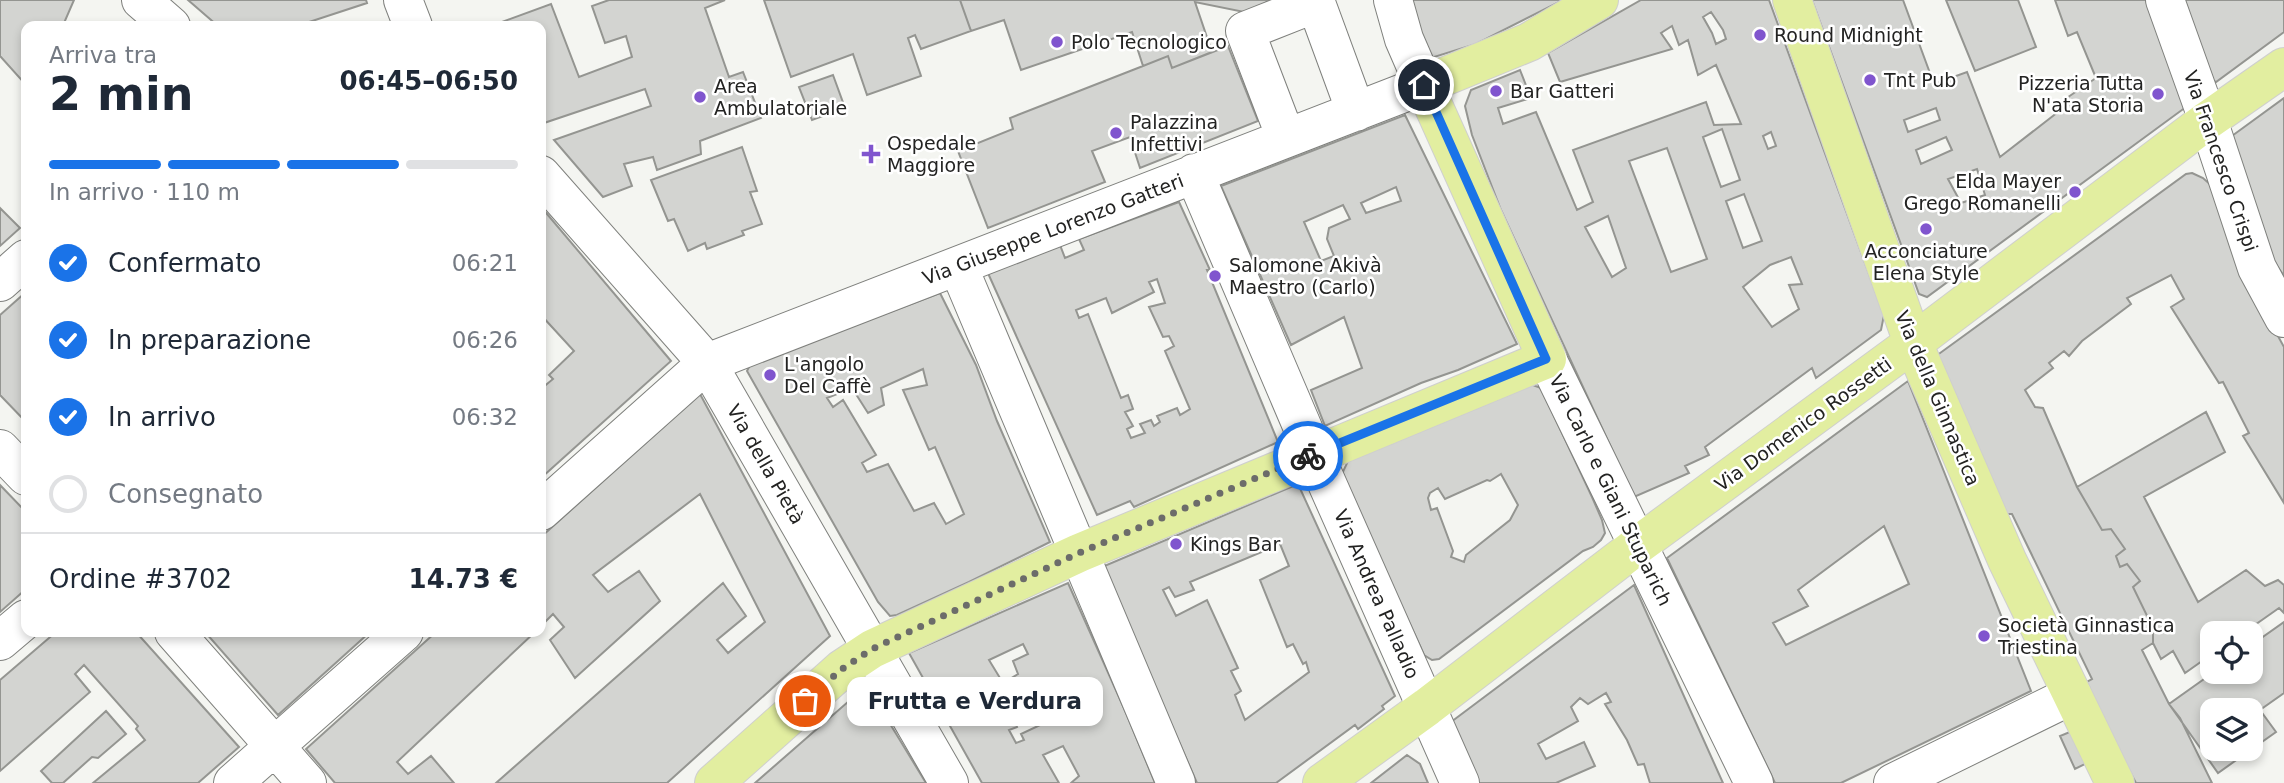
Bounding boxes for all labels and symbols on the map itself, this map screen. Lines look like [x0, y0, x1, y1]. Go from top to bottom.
place label: Round Midnight [1774, 24, 1923, 46]
marker: Round Midnight [1752, 27, 1768, 43]
place label: Polo Tecnologico [1071, 31, 1227, 53]
marker: Polo Tecnologico [1049, 34, 1065, 50]
pin [1394, 55, 1454, 115]
street label: Via Francesco Crispi [2180, 67, 2262, 255]
place label: Tnt Pub [1883, 69, 1956, 91]
marker: Tnt Pub [1862, 72, 1878, 88]
place label: Pizzeria Tutta N'ata Storia [2018, 72, 2144, 116]
place label: Area Ambulatoriale [714, 75, 847, 119]
place label: Bar Gatteri [1510, 80, 1615, 102]
marker: Bar Gatteri [1488, 83, 1504, 99]
marker: Pizzeria Tutta N'ata Storia [2150, 86, 2166, 102]
marker: Area Ambulatoriale [692, 89, 708, 105]
place label: Palazzina Infettivi [1130, 111, 1218, 155]
marker: Palazzina Infettivi [1108, 125, 1124, 141]
place label: Ospedale Maggiore [887, 132, 976, 176]
marker: Ospedale Maggiore [861, 144, 881, 164]
street label: Via Giuseppe Lorenzo Gatteri [919, 169, 1187, 289]
place label: Elda Mayer Grego Romanelli [1904, 170, 2061, 214]
marker: Elda Mayer Grego Romanelli [2067, 184, 2083, 200]
marker: Acconciature Elena Style [1918, 221, 1934, 237]
place label: Acconciature Elena Style [1864, 240, 1988, 284]
place label: Salomone Akivà Maestro (Carlo) [1229, 254, 1382, 298]
marker: Salomone Akivà Maestro (Carlo) [1207, 268, 1223, 284]
street label: Via della Ginnastica [1891, 307, 1985, 489]
street label: Via Domenico Rossetti [1710, 352, 1896, 496]
place label: L'angolo Del Caffè [784, 353, 871, 397]
marker: L'angolo Del Caffè [762, 367, 778, 383]
street label: Via Carlo e Giani Stuparich [1545, 371, 1677, 609]
street label: Via della Pietà [723, 400, 809, 528]
courier [1273, 421, 1343, 491]
street label: Via Andrea Palladio [1330, 506, 1424, 682]
place label: Kings Bar [1190, 533, 1280, 555]
marker: Kings Bar [1168, 536, 1184, 552]
place label: Società Ginnastica Triestina [1997, 614, 2175, 658]
marker: Società Ginnastica Triestina [1976, 628, 1992, 644]
pin [775, 671, 835, 731]
callout: Frutta e Verdura [847, 676, 1102, 726]

